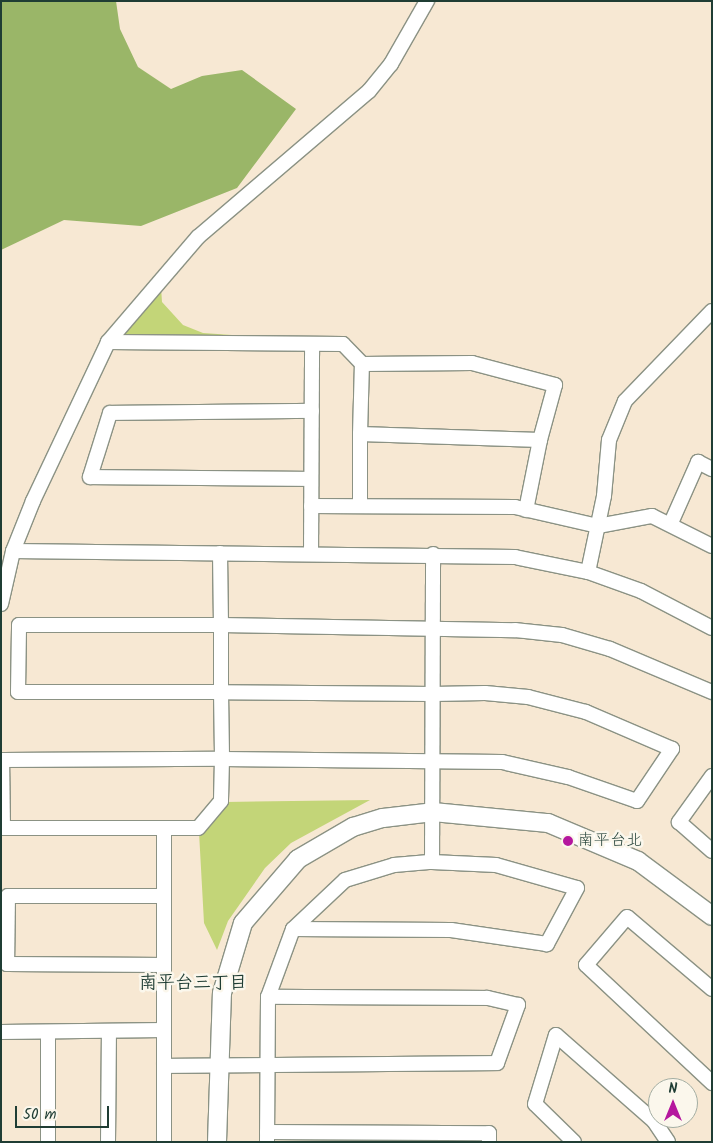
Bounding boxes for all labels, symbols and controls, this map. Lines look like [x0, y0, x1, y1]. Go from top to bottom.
place label: 南平台北 [578, 831, 642, 851]
marker: 南平台北 [562, 835, 574, 847]
district label: 南平台三丁目 [139, 973, 247, 995]
north arrow [648, 1078, 698, 1128]
text: N [669, 1078, 677, 1100]
scale bar [18, 1096, 111, 1128]
text: 50 m [23, 1103, 57, 1127]

